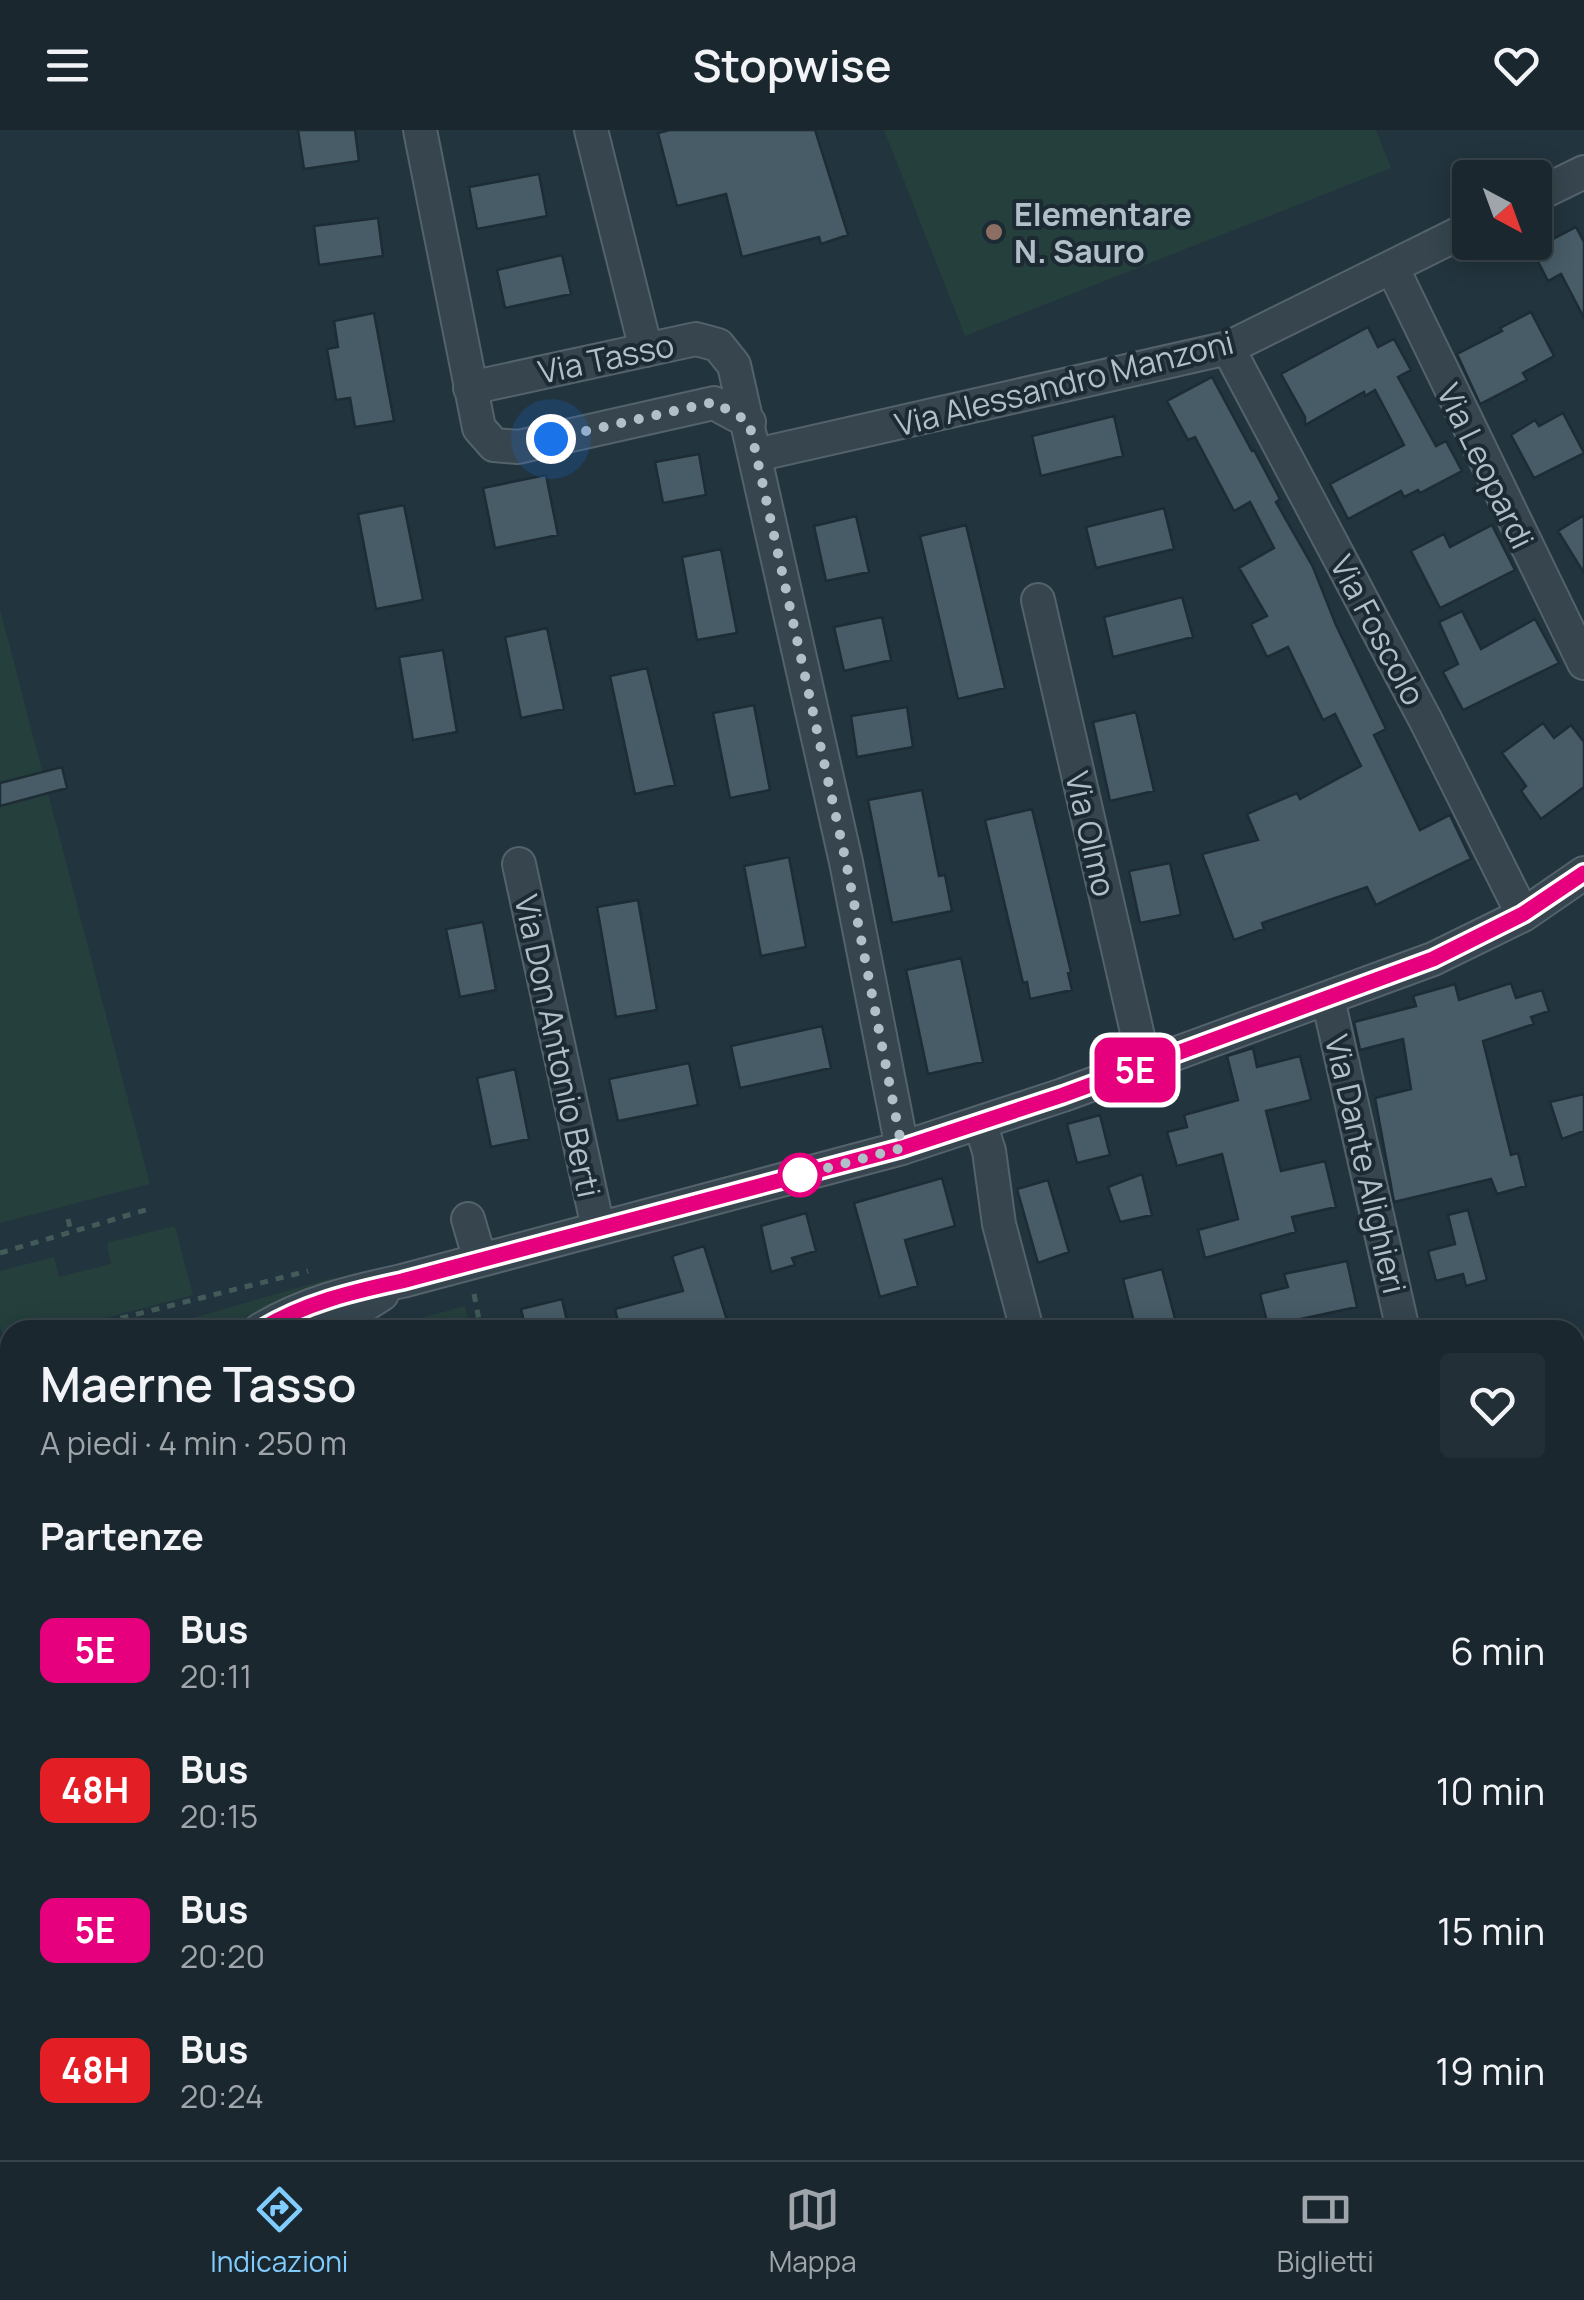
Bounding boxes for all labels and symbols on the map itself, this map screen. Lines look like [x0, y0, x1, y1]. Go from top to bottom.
north arrow [1452, 160, 1552, 260]
place label: Elementare N. Sauro [1014, 192, 1192, 273]
marker: Elementare N. Sauro [983, 221, 1005, 243]
street label: Via Alessandro Manzoni [890, 320, 1238, 446]
street label: Via Tasso [534, 322, 678, 394]
street label: Via Leopardi [1427, 376, 1545, 556]
your location [526, 414, 576, 464]
street label: Via Foscolo [1320, 547, 1436, 713]
street label: Via Olmo [1055, 767, 1127, 901]
street label: Via Don Antonio Berti [504, 891, 612, 1201]
street label: Via Dante Alighieri [1315, 1030, 1417, 1298]
line badge: 5E [1090, 1038, 1180, 1102]
unlabelled marker [779, 1154, 821, 1196]

